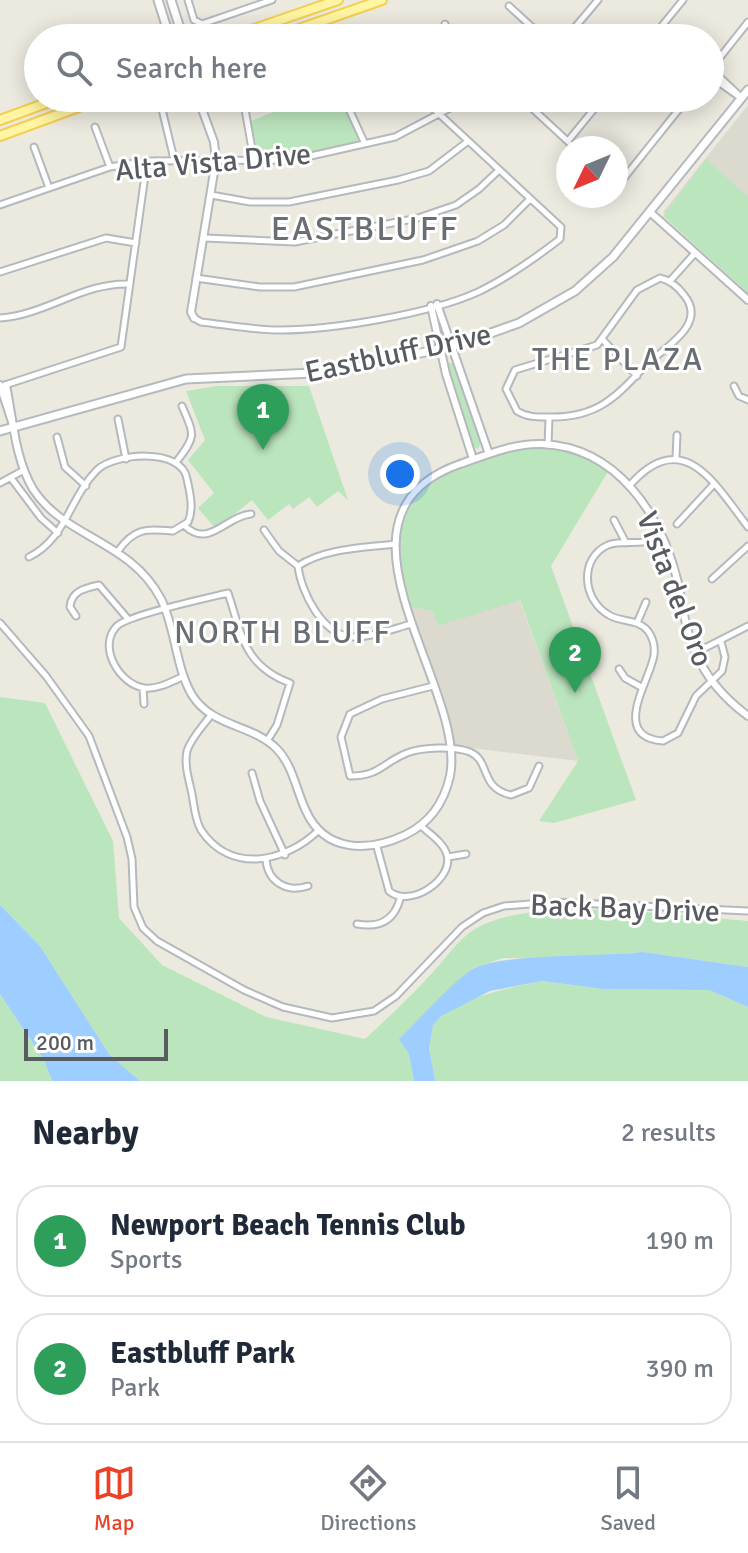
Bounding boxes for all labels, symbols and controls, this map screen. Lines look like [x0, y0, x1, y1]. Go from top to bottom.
search box [24, 24, 724, 112]
icon: search [52, 46, 96, 90]
text: Search here [116, 50, 267, 87]
street label: Alta Vista Drive [114, 136, 313, 189]
north arrow [556, 136, 628, 208]
district label: EASTBLUFF [271, 208, 459, 250]
street label: Eastbluff Drive [302, 316, 494, 391]
district label: THE PLAZA [532, 340, 704, 379]
pin: 1 [237, 384, 289, 450]
your location [380, 454, 420, 494]
street label: Vista del Oro [628, 506, 721, 672]
district label: NORTH BLUFF [174, 613, 392, 652]
pin: 2 [549, 627, 601, 693]
street label: Back Bay Drive [530, 887, 720, 930]
scale bar [24, 1025, 168, 1061]
text: 200 m [36, 1029, 94, 1056]
text: Nearby [32, 1112, 139, 1154]
text: 2 results [621, 1117, 716, 1149]
text: Newport Beach Tennis Club [110, 1207, 466, 1244]
text: 1 [53, 1225, 67, 1257]
text: 190 m [645, 1225, 714, 1257]
text: Sports [110, 1244, 182, 1276]
text: Eastbluff Park [110, 1335, 295, 1372]
text: 2 [53, 1353, 67, 1385]
text: 390 m [645, 1353, 714, 1385]
text: Park [110, 1372, 160, 1404]
tab: Map [92, 1461, 136, 1536]
tab: Directions [320, 1461, 416, 1536]
tab: Saved [601, 1461, 656, 1536]

